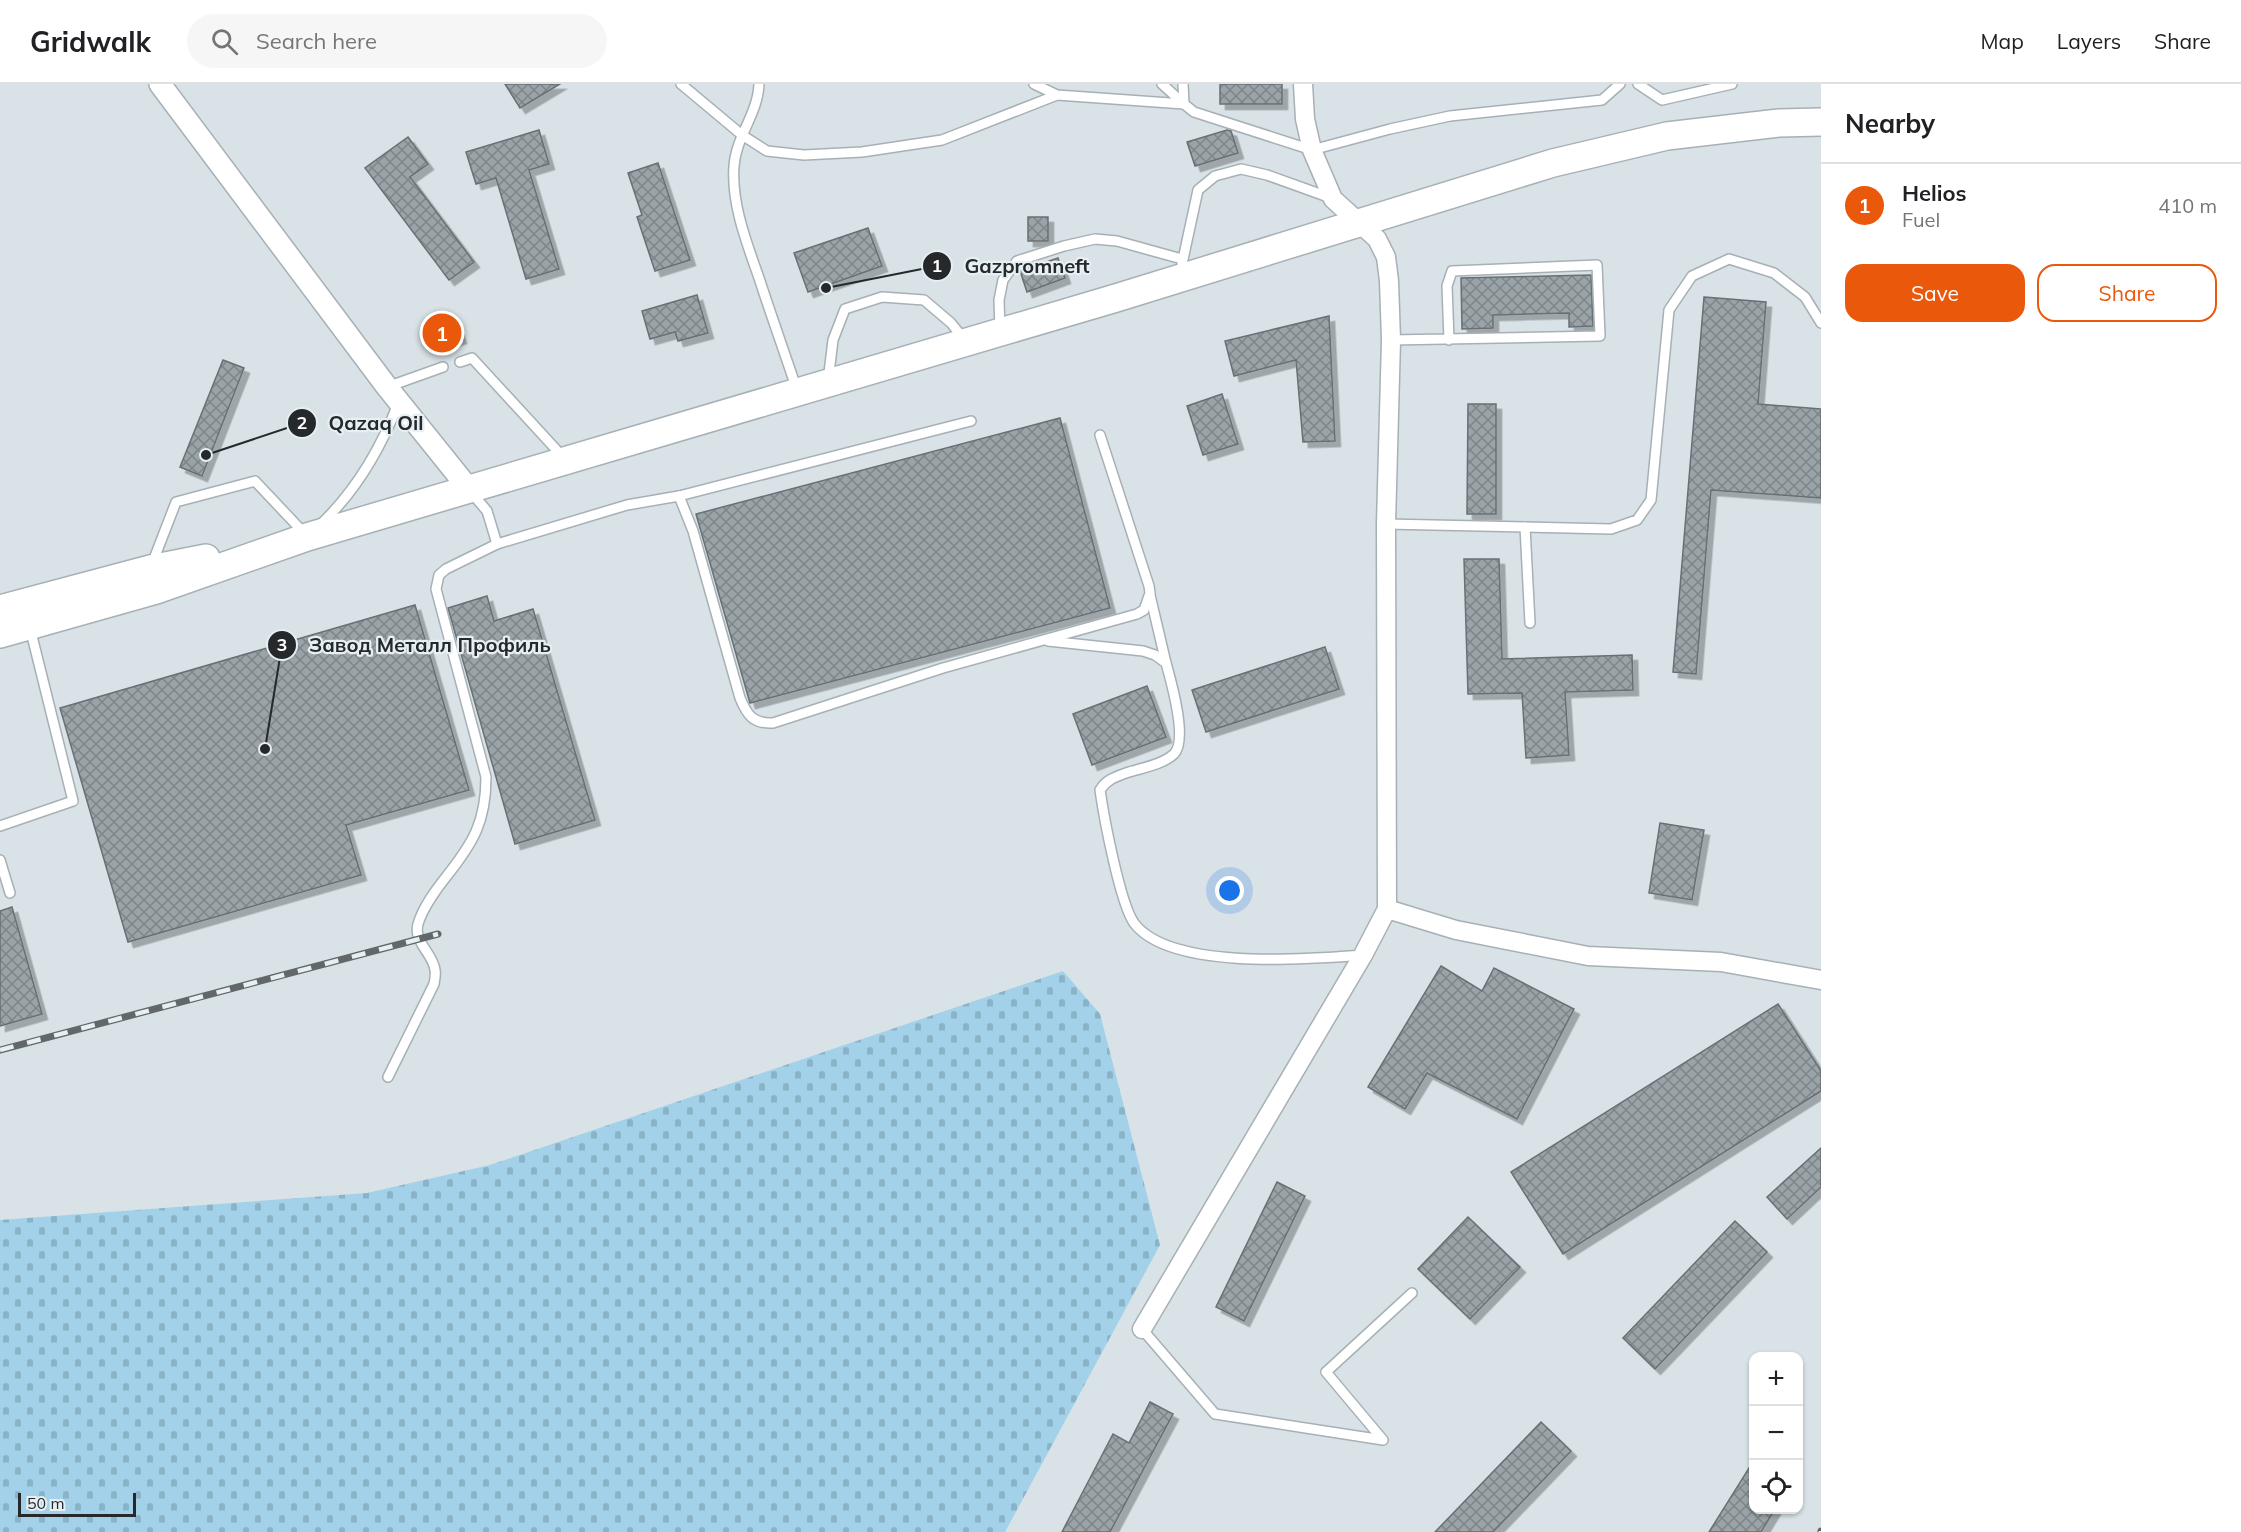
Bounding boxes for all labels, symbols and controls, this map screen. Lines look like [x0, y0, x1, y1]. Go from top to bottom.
search box [187, 14, 607, 68]
text: Gridwalk [30, 24, 151, 59]
icon: search [208, 25, 241, 58]
text: Search here [256, 27, 377, 55]
text: Map [1981, 28, 2024, 54]
text: Layers [2057, 28, 2121, 54]
text: Share [2154, 28, 2211, 54]
text: Nearby [1845, 107, 1935, 140]
text: Helios [1902, 179, 1967, 207]
text: 1 [1859, 193, 1871, 218]
text: 410 m [2158, 193, 2217, 218]
text: Fuel [1902, 207, 1940, 232]
callout: Gazpromneft [922, 247, 1101, 285]
text: Gazpromneft [965, 253, 1090, 278]
text: 1 [932, 254, 942, 277]
button: Save [1845, 264, 2025, 322]
button: Share [2037, 264, 2217, 322]
pin: 1 [422, 310, 462, 356]
callout: Qazaq Oil [287, 404, 436, 442]
text: Qazaq Oil [328, 410, 424, 435]
text: 2 [297, 411, 307, 434]
callout: Завод Металл Профиль [267, 626, 562, 664]
text: Завод Металл Профиль [309, 632, 551, 657]
text: 3 [277, 633, 287, 656]
your location [1215, 876, 1244, 905]
map controls [1749, 1352, 1803, 1514]
button: + [1749, 1352, 1803, 1406]
button: − [1749, 1406, 1803, 1460]
button: locate [1749, 1460, 1803, 1514]
scale bar [18, 1490, 136, 1518]
text: 50 m [27, 1493, 64, 1513]

